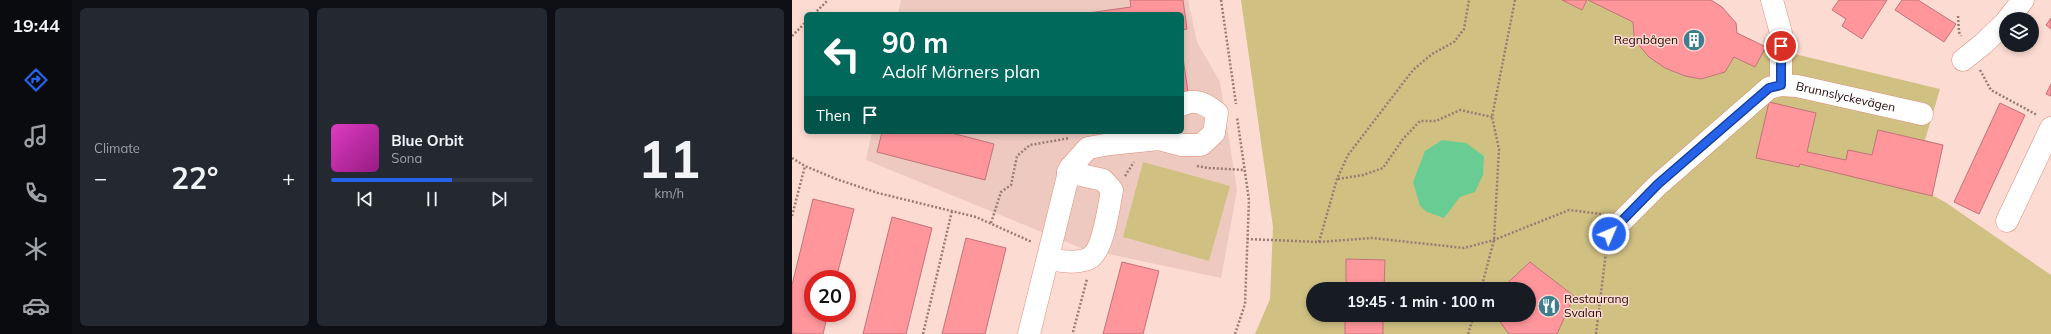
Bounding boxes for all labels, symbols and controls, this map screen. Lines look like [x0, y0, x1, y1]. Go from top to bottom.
map controls [1999, 12, 2039, 52]
button: layers [1999, 12, 2039, 52]
text: 19:44 [12, 14, 60, 37]
text: 90 m [882, 25, 948, 60]
building icon: Regnbågen [1681, 27, 1707, 53]
icon: left [816, 28, 868, 80]
pin [1764, 29, 1798, 63]
place label: Regnbågen [1614, 32, 1678, 47]
icon: arrive [1770, 35, 1792, 57]
text: Adolf Mörners plan [882, 60, 1040, 83]
icon: directions [22, 66, 50, 94]
street label: Brunnslyckevägen [1795, 78, 1897, 115]
icon: arrive [859, 104, 881, 126]
text: Then [816, 106, 851, 125]
icon: music [22, 122, 50, 150]
text: 11 [638, 126, 701, 191]
text: Blue Orbit [391, 131, 463, 150]
text: Climate [94, 140, 140, 156]
text: Sona [391, 150, 422, 166]
text: 22° [171, 159, 218, 197]
text: − [94, 164, 107, 192]
text: + [282, 164, 295, 192]
icon: phone [22, 179, 50, 207]
text: km/h [655, 185, 684, 201]
icon: previous [354, 188, 376, 210]
icon: pause [421, 188, 443, 210]
icon: next [488, 188, 510, 210]
position arrow [1588, 213, 1630, 255]
icon: climate [22, 235, 50, 263]
speed limit sign: 20 [804, 270, 856, 322]
place label: Restaurang Svalan [1564, 291, 1629, 320]
icon: car [22, 292, 50, 320]
text: 19:45 · 1 min · 100 m [1347, 292, 1495, 311]
restaurant icon: Restaurang Svalan [1536, 293, 1562, 319]

